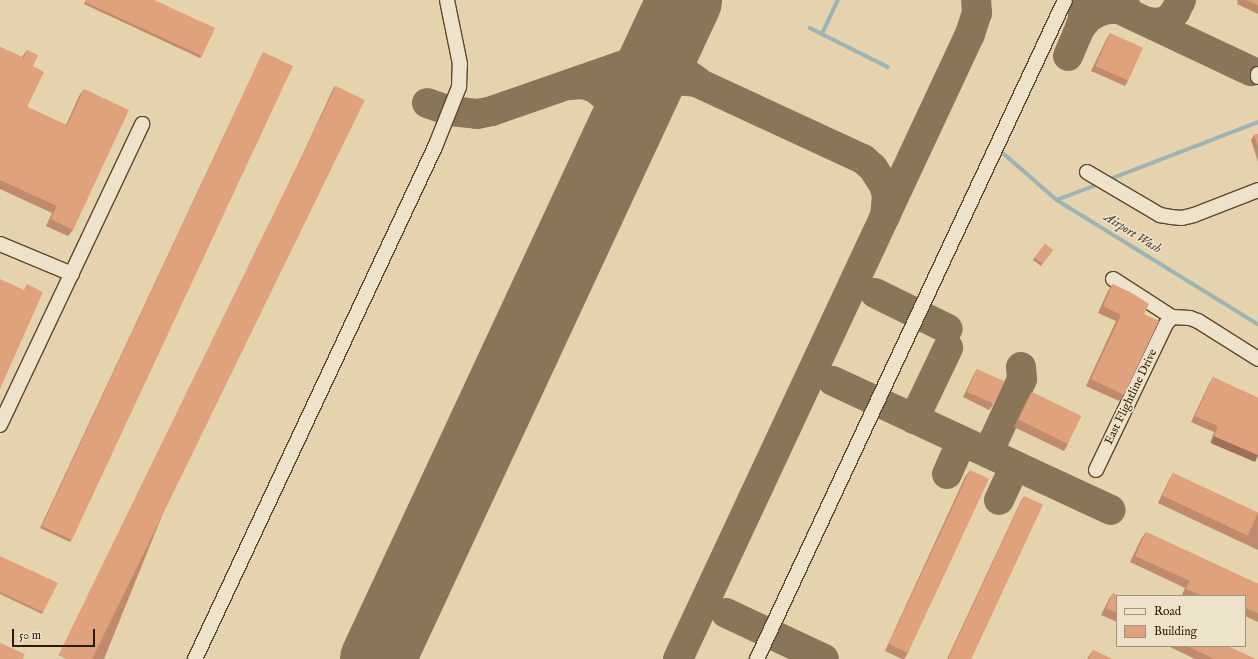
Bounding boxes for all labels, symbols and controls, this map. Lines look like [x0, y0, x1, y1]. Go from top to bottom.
water label: Airport Wash [1100, 210, 1164, 258]
street label: East Flightline Drive [1102, 347, 1160, 447]
legend [1116, 595, 1246, 647]
text: Road [1154, 604, 1181, 619]
scale bar [14, 621, 97, 647]
text: Building [1154, 624, 1197, 639]
text: 50 m [19, 628, 41, 643]

